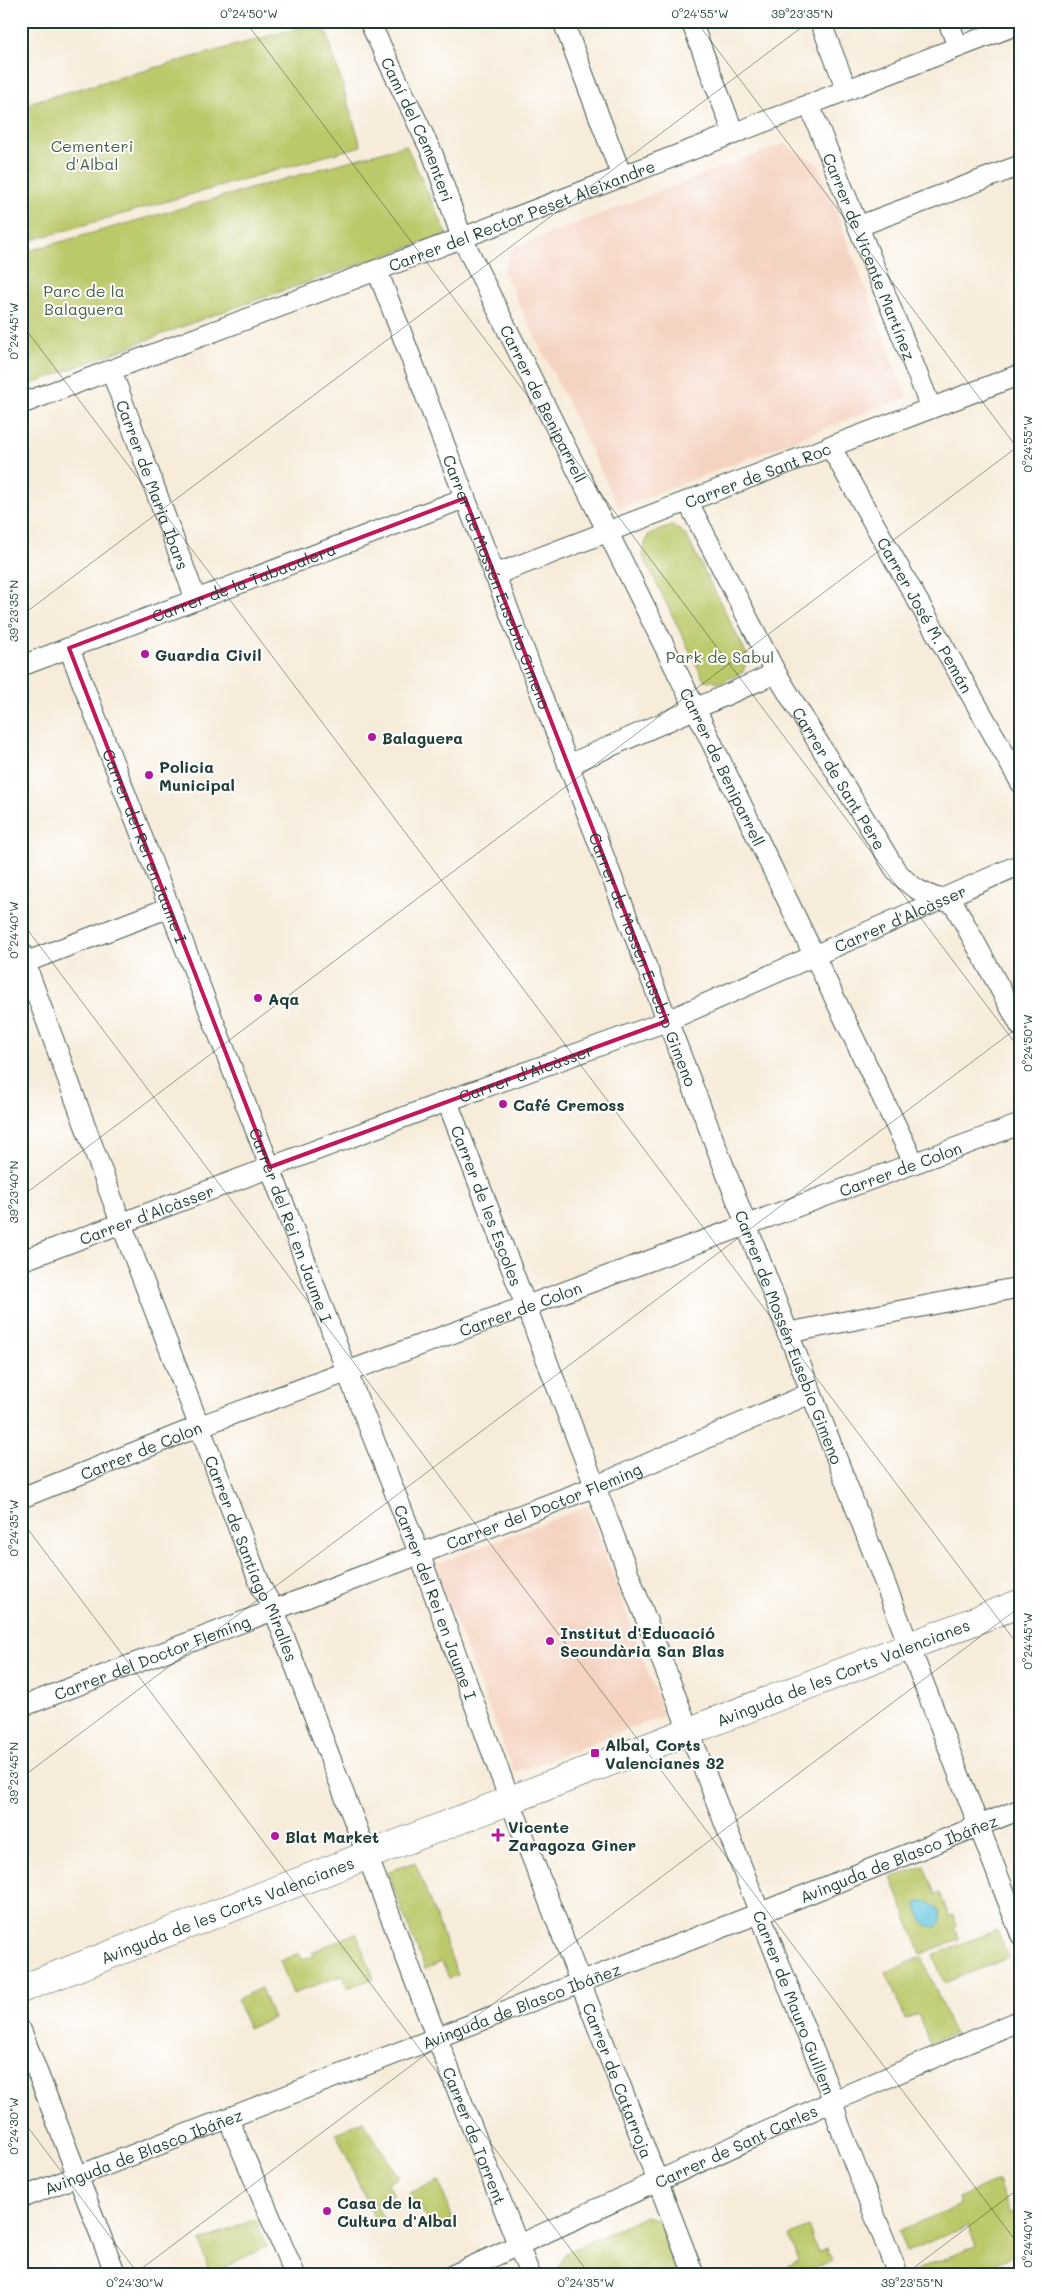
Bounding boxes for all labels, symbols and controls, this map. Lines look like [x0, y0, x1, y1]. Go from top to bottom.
text: 0°24'50"W [220, 5, 278, 21]
text: 0°24'55"W [671, 5, 729, 21]
text: 39°23'35"N [771, 5, 833, 21]
street label: Camí del Cementeri [377, 53, 459, 204]
park label: Cementeri d'Albal [51, 135, 133, 174]
street label: Carrer de Vicente Martínez [819, 149, 921, 363]
street label: Carrer del Rector Peset Aleixandre [385, 154, 658, 275]
park label: Parc de la Balaguera [43, 280, 125, 319]
text: 0°24'45"W [5, 302, 21, 360]
street label: Carrer de Beniparrell [496, 321, 592, 486]
street label: Carrer de Maria Ibars [112, 397, 194, 572]
text: 0°24'55"W [1019, 415, 1035, 473]
street label: Carrer de Sant Roc [681, 437, 834, 512]
street label: Carrer de Mossén Eusebio Gimeno [439, 451, 556, 712]
street label: Carrer José M. Pemán [873, 533, 978, 696]
street label: Carrer de la Tabacalera [149, 537, 339, 626]
text: 39°23'35"N [5, 580, 21, 642]
place label: Guardia Civil [155, 644, 261, 665]
park label: Park de Sabul [666, 646, 774, 667]
marker: Guardia Civil [139, 648, 151, 660]
street label: Carrer de Beniparrell [676, 684, 770, 849]
street label: Carrer de Sant Pere [788, 703, 891, 853]
place label: Balaguera [382, 727, 463, 748]
marker: Balaguera [366, 731, 378, 743]
street label: Carrer del Rei en Jaume I [99, 746, 193, 946]
place label: Policia Municipal [159, 756, 235, 795]
marker: Policia Municipal [143, 769, 155, 781]
street label: Carrer de Mossén Eusebio Gimeno [585, 829, 702, 1089]
street label: Carrer d'Alcàsser [831, 879, 969, 956]
text: 0°24'40"W [5, 901, 21, 959]
place label: Aqa [268, 988, 299, 1009]
marker: Aqa [252, 992, 264, 1004]
text: 0°24'50"W [1019, 1014, 1035, 1072]
street label: Carrer d'Alcàsser [455, 1038, 596, 1106]
place label: Café Cremoss [513, 1094, 625, 1115]
marker: Café Cremoss [497, 1098, 509, 1110]
street label: Carrer de les Escoles [447, 1122, 528, 1289]
street label: Carrer del Rei en Jaume I [245, 1124, 338, 1325]
street label: Carrer de Colon [836, 1136, 964, 1201]
text: 39°23'40"N [5, 1161, 21, 1223]
street label: Carrer d'Alcàsser [76, 1179, 217, 1249]
street label: Carrer de Mossén Eusebio Gimeno [731, 1207, 848, 1467]
street label: Carrer de Colon [456, 1276, 584, 1340]
street label: Carrer de Colon [77, 1416, 204, 1484]
street label: Carrer de Santiago Miralles [201, 1452, 303, 1664]
street label: Carrer del Doctor Fleming [443, 1457, 644, 1553]
text: 0°24'35"W [5, 1499, 21, 1557]
street label: Carrer del Rei en Jaume I [390, 1501, 482, 1702]
street label: Carrer del Doctor Fleming [51, 1610, 253, 1704]
text: 0°24'45"W [1019, 1612, 1035, 1670]
street label: Avinguda de les Corts Valencianes [713, 1613, 973, 1730]
place label: Institut d'Educació Secundària San Blas [560, 1622, 725, 1661]
marker: Institut d'Educació Secundària San Blas [544, 1635, 556, 1647]
place label: Albal, Corts Valencianes 32 [605, 1734, 724, 1773]
text: 39°23'45"N [5, 1742, 21, 1804]
marker: Albal, Corts Valencianes 32 [589, 1747, 601, 1759]
street label: Avinguda de Blasco Ibáñez [797, 1809, 1000, 1907]
place label: Vicente Zaragoza Giner [508, 1816, 636, 1855]
place label: Blat Market [285, 1826, 379, 1847]
marker: Vicente Zaragoza Giner [492, 1829, 504, 1841]
marker: Blat Market [269, 1830, 281, 1842]
street label: Avinguda de les Corts Valencianes [97, 1851, 357, 1968]
street label: Carrer de Mauro Guillem [749, 1907, 840, 2097]
street label: Avinguda de Blasco Ibáñez [419, 1957, 623, 2053]
street label: Carrer de Catarroja [579, 1999, 658, 2161]
street label: Carrer de Torrent [439, 2064, 512, 2207]
text: 0°24'30"W [5, 2097, 21, 2155]
street label: Carrer de Sant Carles [651, 2099, 821, 2192]
street label: Avinguda de Blasco Ibáñez [41, 2103, 245, 2199]
place label: Casa de la Cultura d'Albal [337, 2192, 457, 2231]
marker: Casa de la Cultura d'Albal [321, 2205, 333, 2217]
text: 0°24'40"W [1019, 2210, 1035, 2268]
text: 0°24'30"W [106, 2274, 164, 2290]
text: 0°24'35"W [557, 2274, 615, 2290]
text: 39°23'55"N [881, 2274, 943, 2290]

